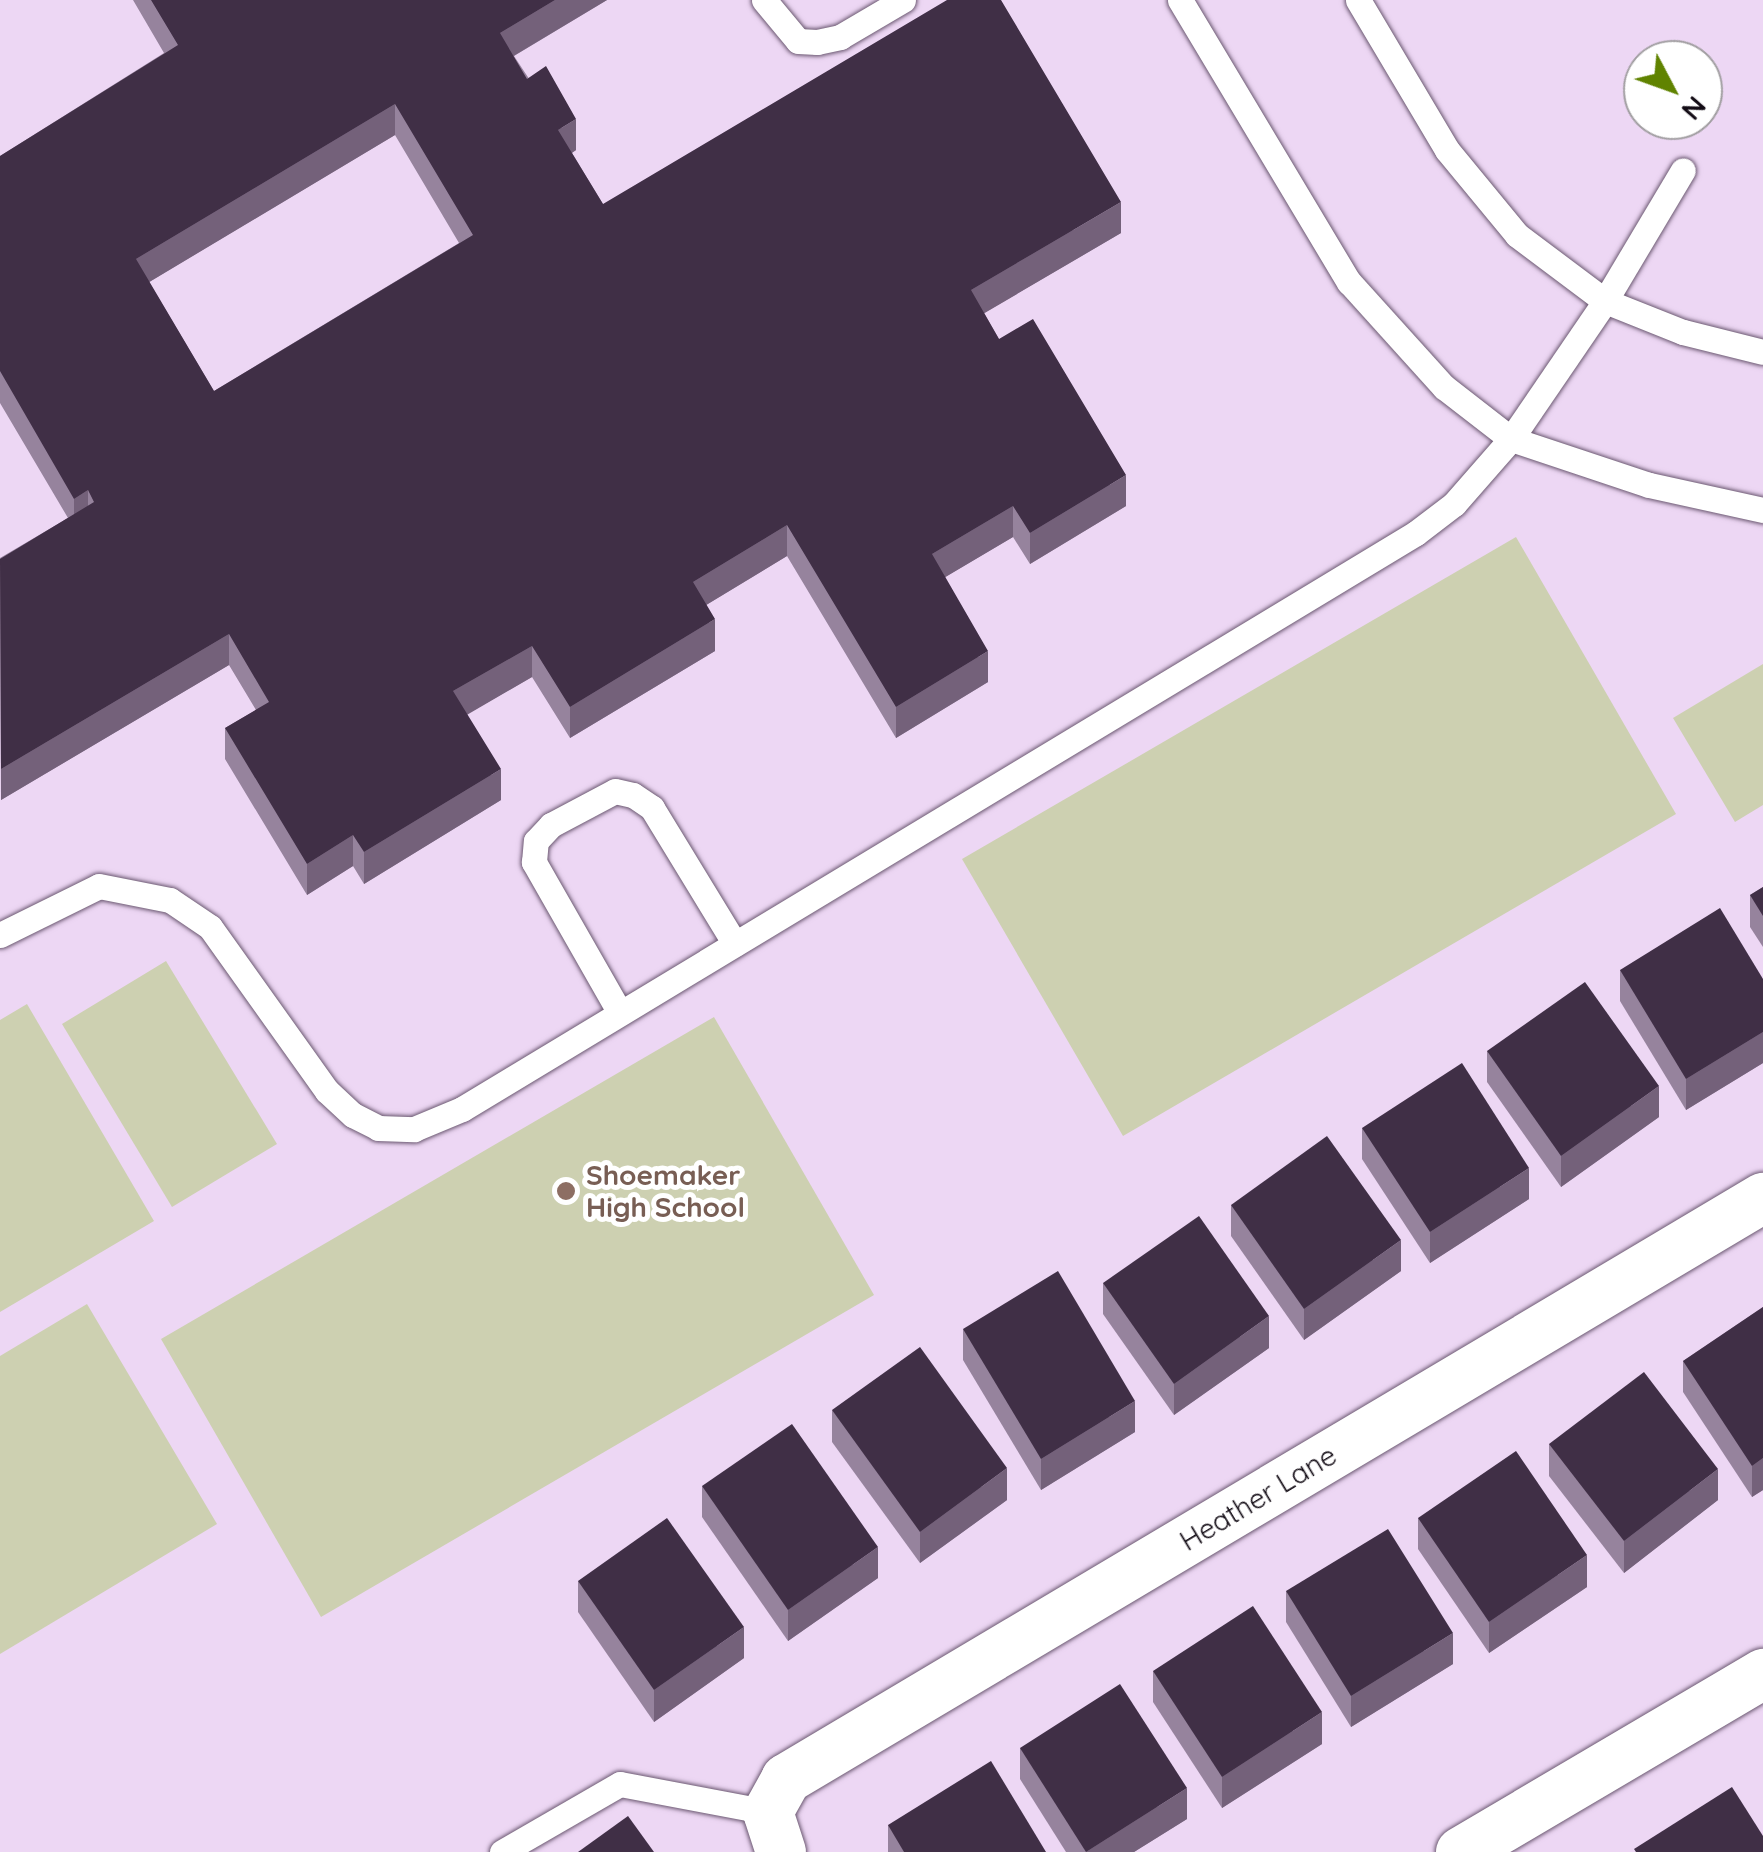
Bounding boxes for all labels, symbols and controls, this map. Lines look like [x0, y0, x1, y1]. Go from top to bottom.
north arrow [1623, 40, 1723, 140]
text: N [1675, 89, 1714, 128]
place label: Shoemaker High School [586, 1158, 745, 1224]
marker: Shoemaker High School [555, 1180, 577, 1202]
street label: Heather Lane [1174, 1438, 1342, 1558]

